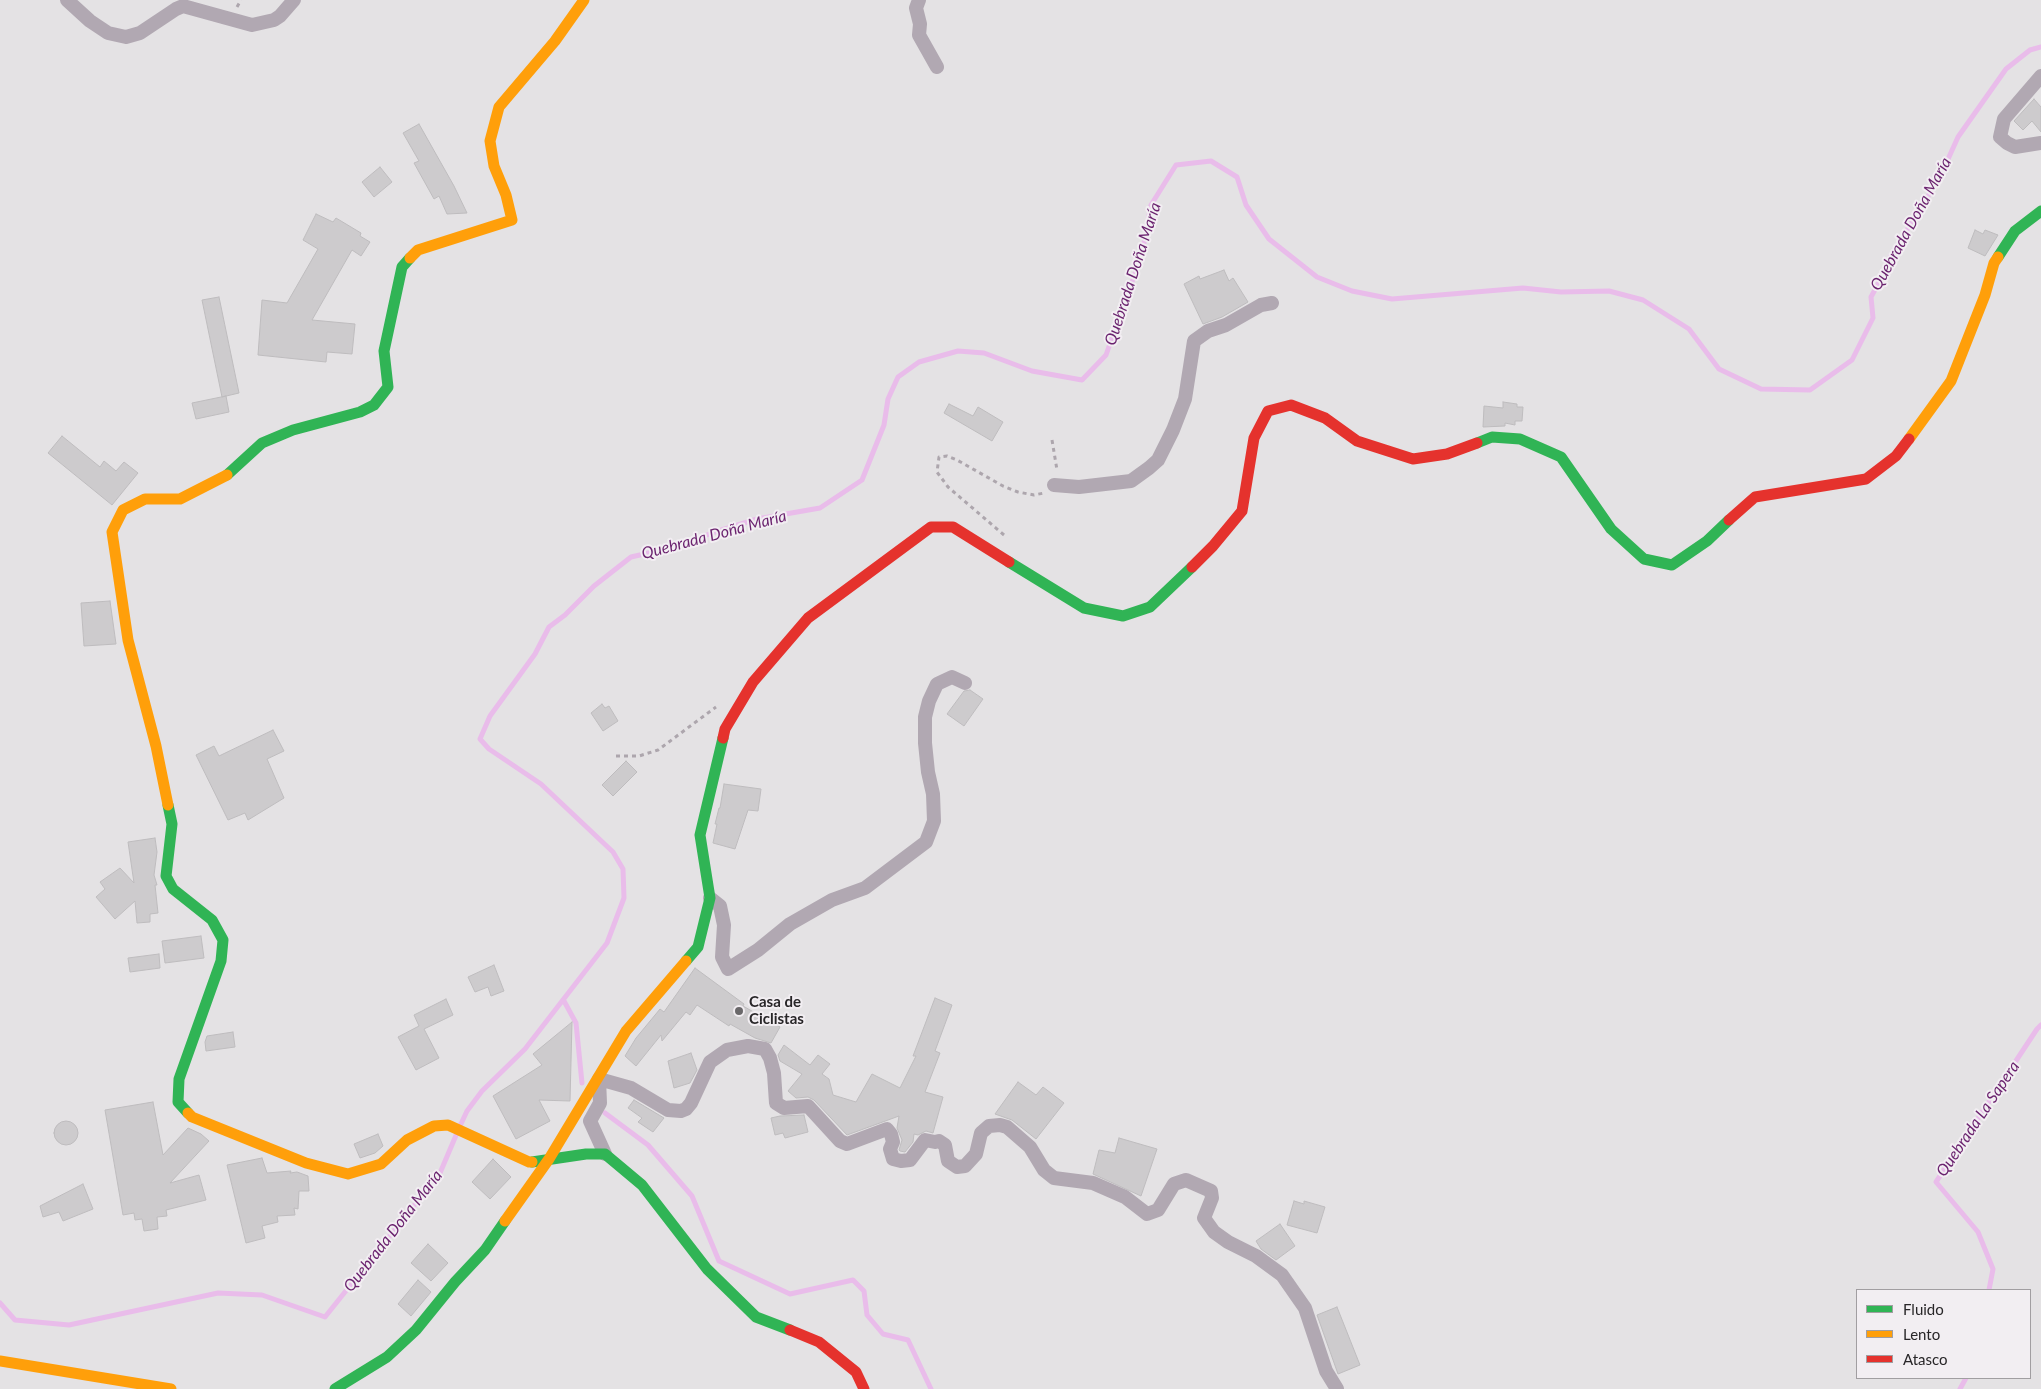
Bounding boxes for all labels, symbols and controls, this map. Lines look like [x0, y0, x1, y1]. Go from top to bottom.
water label: Quebrada Doña María [1866, 154, 1956, 294]
water label: Quebrada Doña María [1101, 200, 1165, 348]
water label: Quebrada Doña María [640, 506, 788, 564]
place label: Casa de Ciclistas [749, 993, 804, 1028]
marker: Casa de Ciclistas [733, 1005, 745, 1017]
water label: Quebrada La Sapera [1932, 1058, 2024, 1180]
water label: Quebrada Doña María [340, 1166, 446, 1296]
legend [1856, 1289, 2031, 1379]
text: Fluido [1903, 1300, 1944, 1318]
text: Lento [1903, 1325, 1940, 1343]
text: Atasco [1903, 1350, 1948, 1368]

